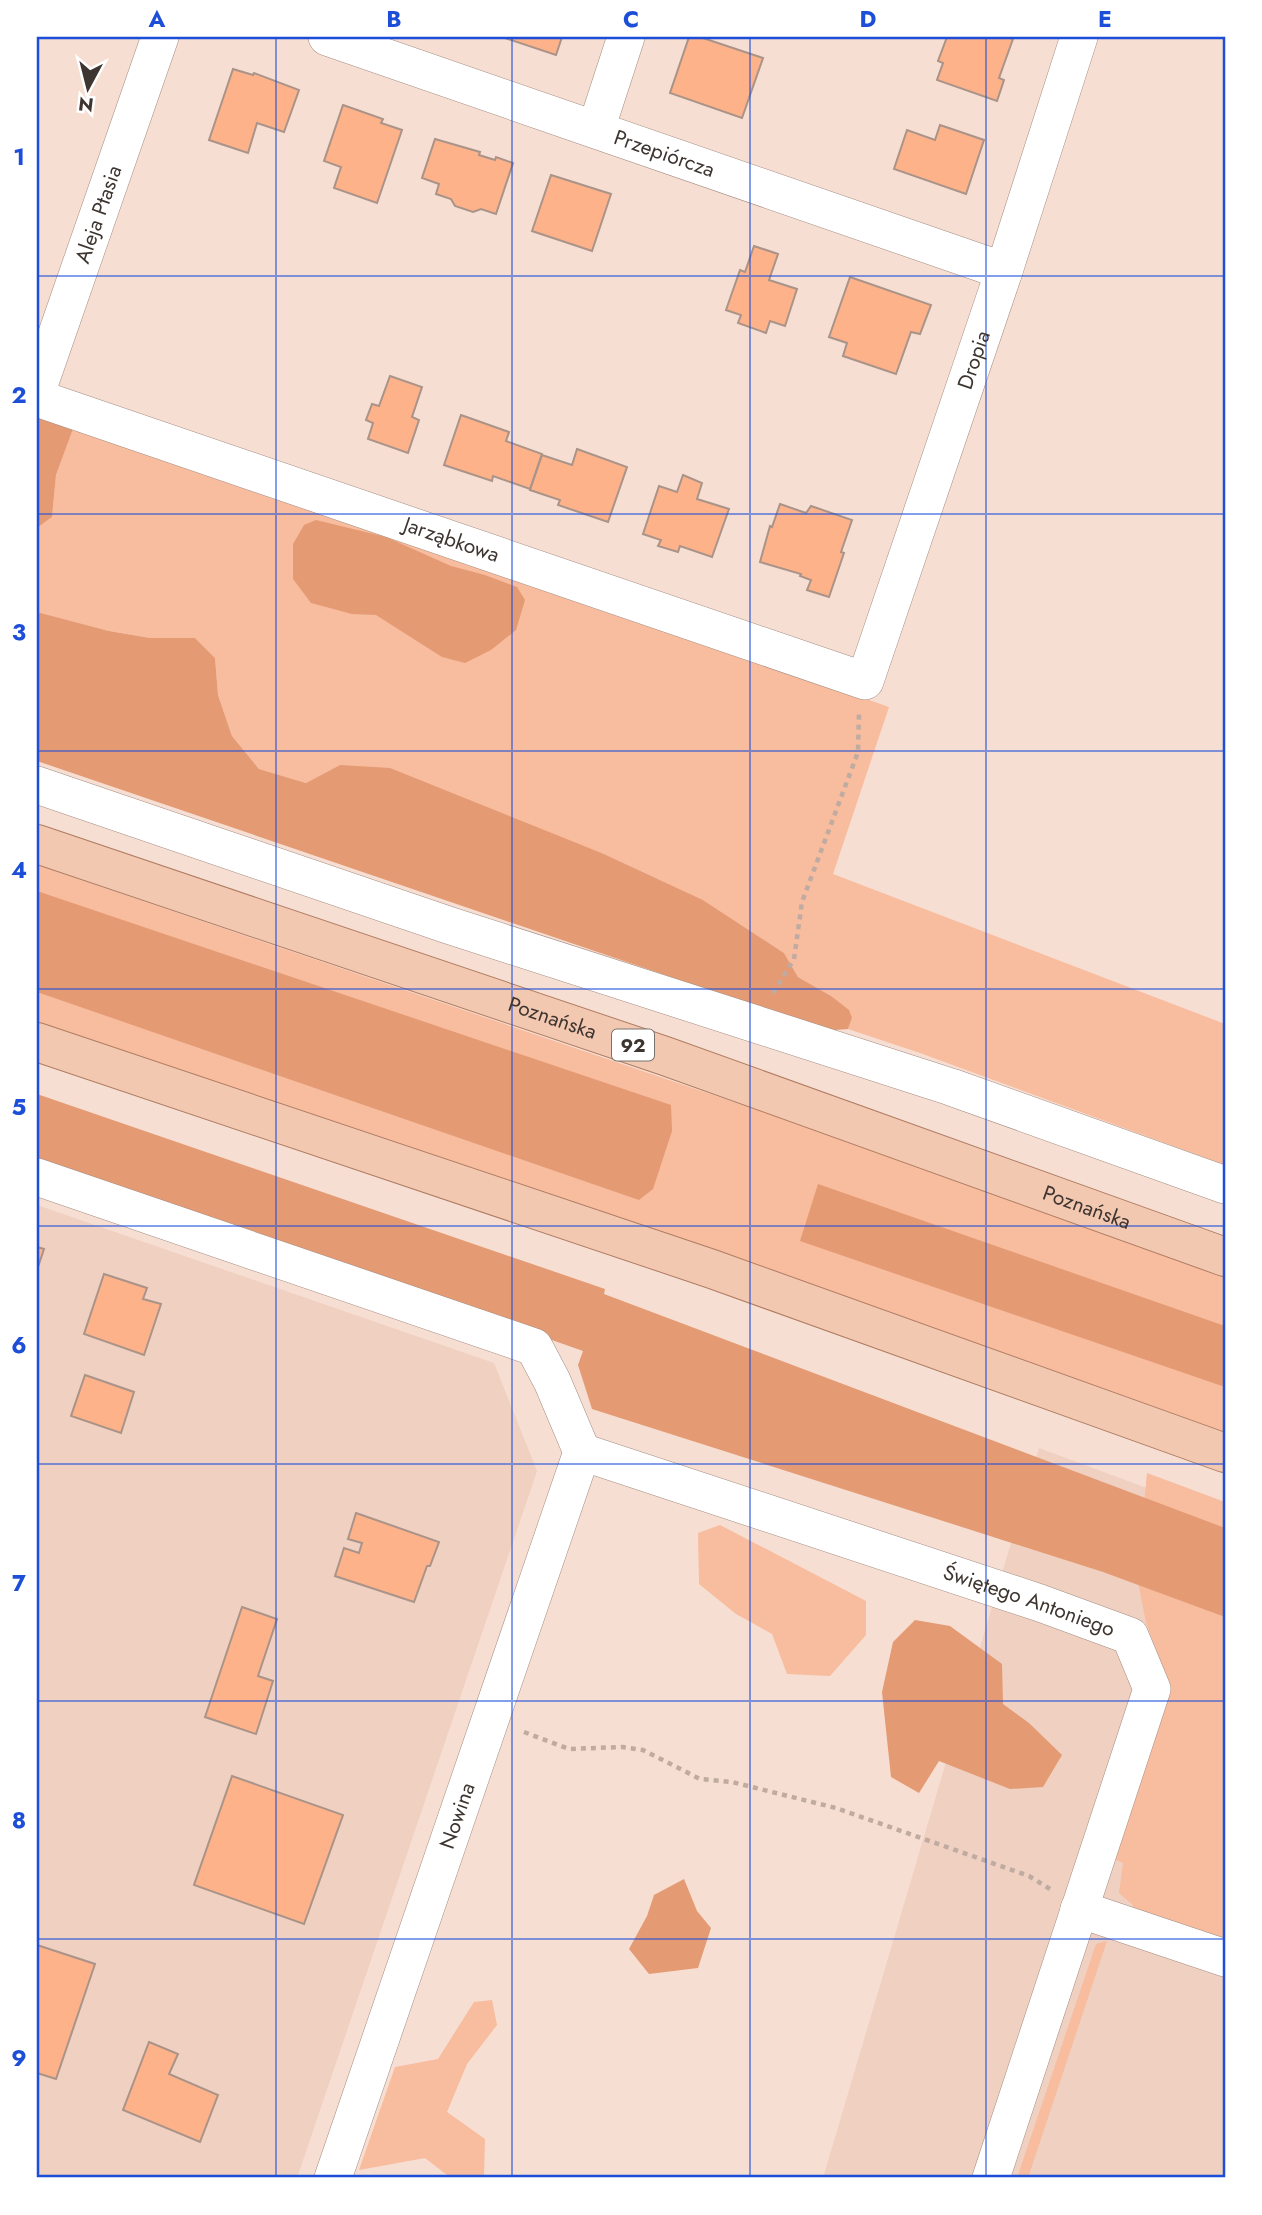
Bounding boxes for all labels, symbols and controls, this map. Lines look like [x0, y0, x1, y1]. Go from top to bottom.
text: A [148, 2, 166, 36]
text: B [386, 2, 402, 36]
text: C [623, 2, 639, 36]
text: D [860, 2, 877, 36]
text: E [1098, 2, 1112, 36]
north arrow [52, 52, 122, 122]
text: N [77, 90, 95, 119]
street label: Przepiórcza [610, 122, 719, 185]
text: 1 [13, 140, 25, 174]
street label: Aleja Ptasia [67, 161, 129, 267]
street label: Dropia [950, 327, 998, 393]
text: 2 [11, 378, 27, 412]
street label: Jarząbkowa [397, 508, 503, 570]
text: 3 [12, 615, 26, 649]
text: 4 [11, 853, 27, 887]
street label: Poznańska [504, 989, 601, 1047]
road number: 92 [612, 1030, 654, 1060]
text: 5 [12, 1090, 26, 1124]
street label: Poznańska [1039, 1178, 1135, 1237]
text: 6 [11, 1328, 27, 1362]
street label: Świętego Antoniego [939, 1557, 1119, 1644]
text: 7 [12, 1566, 26, 1600]
street label: Nowina [432, 1779, 483, 1853]
text: 8 [12, 1803, 26, 1837]
text: 9 [11, 2041, 27, 2075]

